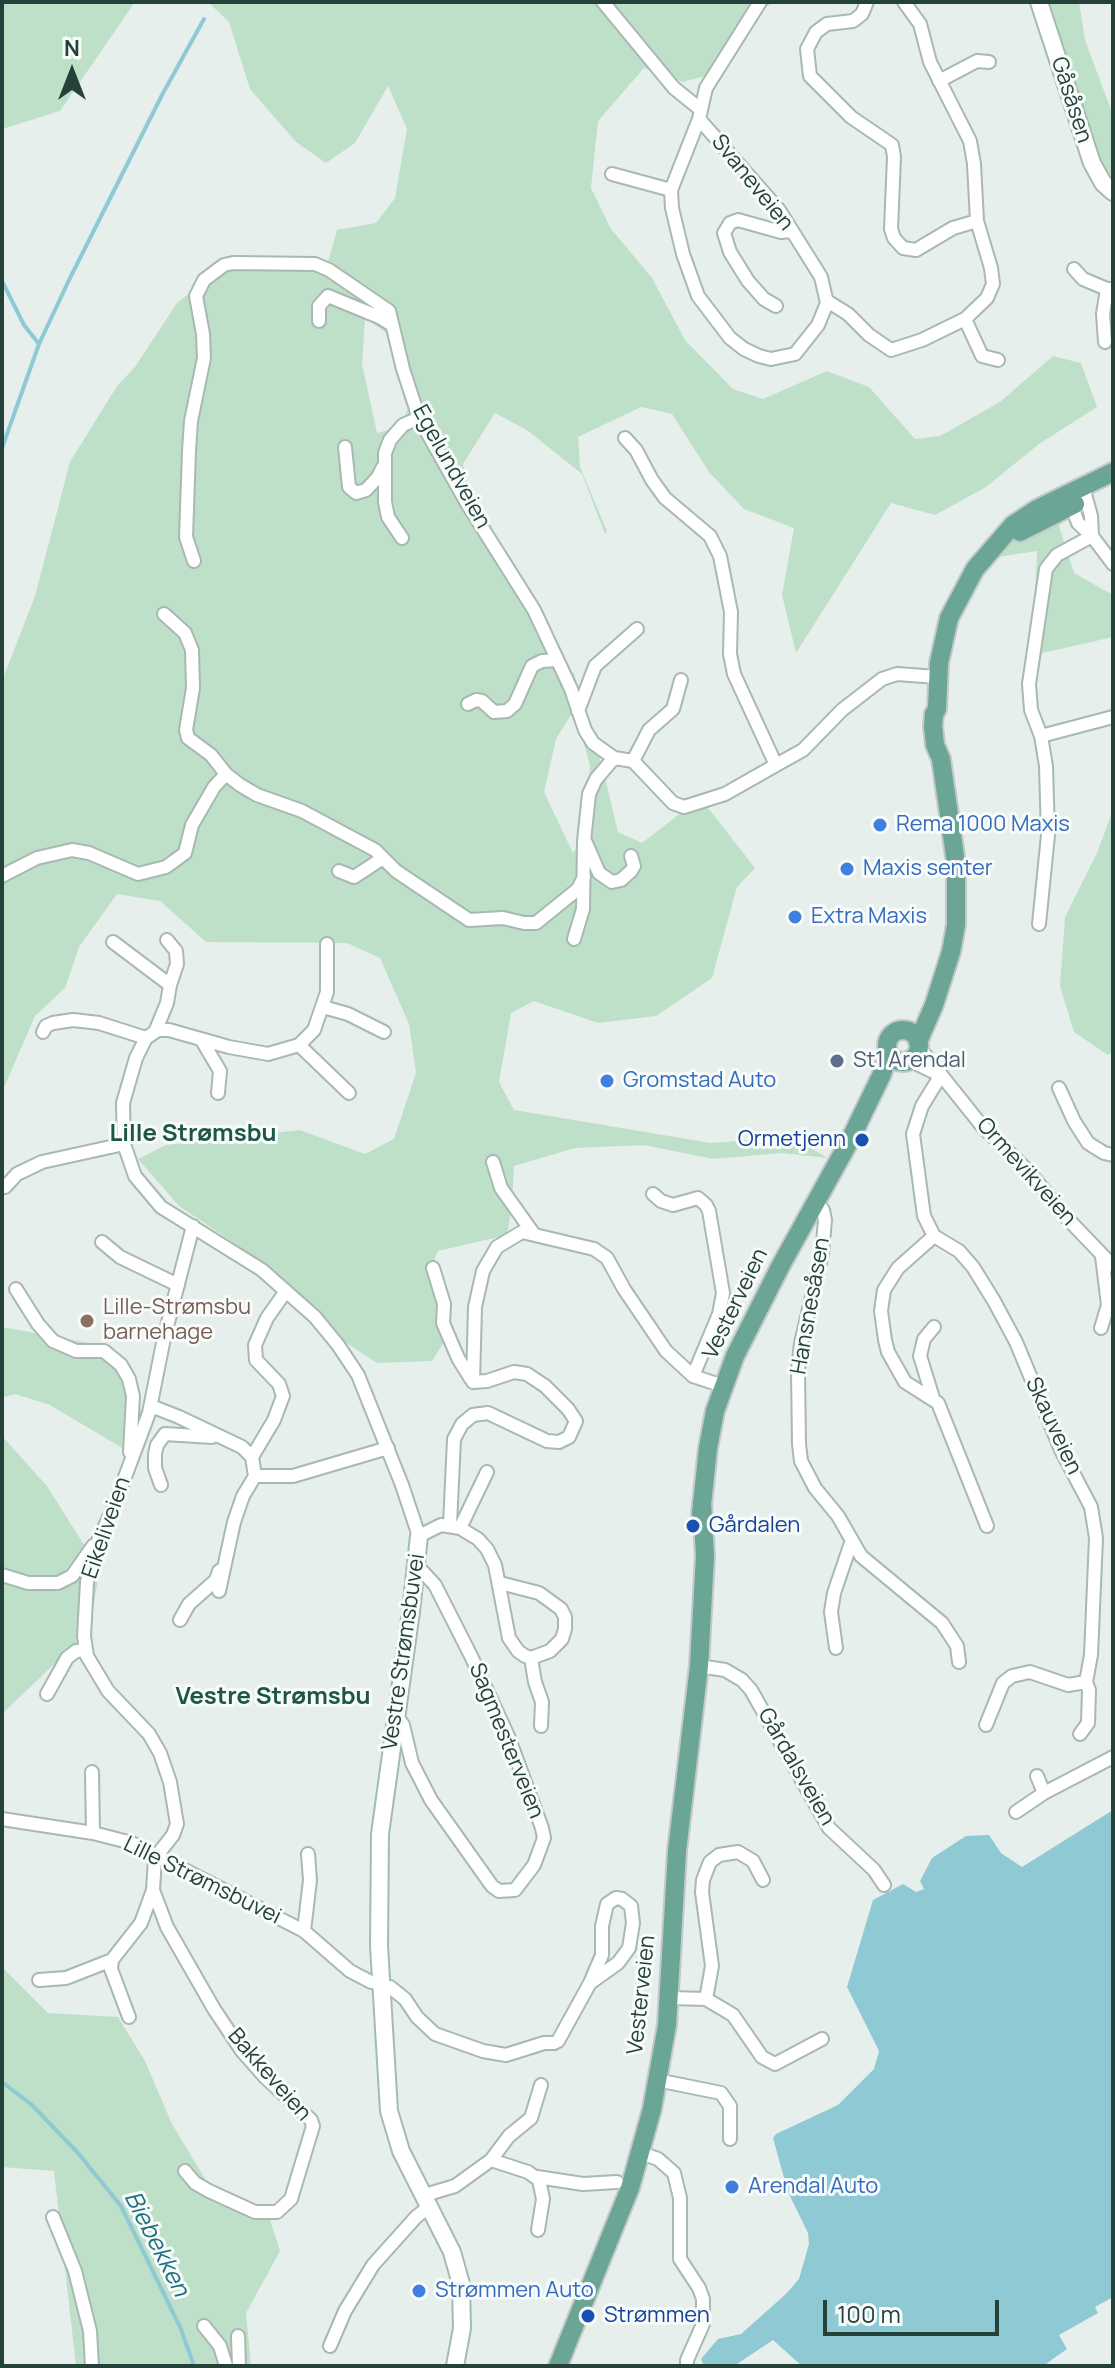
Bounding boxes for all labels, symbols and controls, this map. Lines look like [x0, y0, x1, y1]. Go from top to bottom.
north arrow [32, 32, 112, 112]
text: N [64, 33, 80, 63]
street label: Gåsåsen [1045, 54, 1097, 146]
street label: Svaneveien [705, 130, 799, 236]
street label: Egelundveien [406, 401, 496, 533]
place label: Rema 1000 Maxis [896, 812, 1070, 838]
marker: Rema 1000 Maxis [871, 816, 889, 834]
place label: Maxis senter [863, 856, 993, 882]
marker: Maxis senter [838, 860, 856, 878]
place label: Extra Maxis [811, 904, 927, 930]
marker: Extra Maxis [786, 908, 804, 926]
place label: St1 Arendal [853, 1048, 966, 1074]
marker: St1 Arendal [828, 1052, 846, 1070]
place label: Gromstad Auto [623, 1068, 776, 1094]
marker: Gromstad Auto [598, 1072, 616, 1090]
street label: Ormevikveien [971, 1112, 1081, 1232]
district label: Lille Strømsbu [110, 1120, 276, 1148]
place label: Ormetjenn [738, 1127, 846, 1153]
marker: Ormetjenn [853, 1131, 871, 1149]
street label: Hansnesåsen [786, 1235, 836, 1377]
street label: Vesterveien [698, 1244, 774, 1364]
place label: Lille-Strømsbu barnehage [103, 1295, 251, 1346]
marker: Lille-Strømsbu barnehage [78, 1312, 96, 1330]
street label: Skauveien [1019, 1373, 1087, 1479]
street label: Eikeliveien [77, 1474, 137, 1582]
place label: Gårdalen [709, 1513, 800, 1539]
marker: Gårdalen [684, 1517, 702, 1535]
street label: Vestre Strømsbuvei [377, 1552, 431, 1752]
street label: Sagmesterveien [463, 1659, 549, 1823]
district label: Vestre Strømsbu [175, 1683, 371, 1711]
street label: Gårdalsveien [752, 1704, 840, 1830]
street label: Lille Strømsbuvei [119, 1831, 285, 1931]
street label: Vesterveien [623, 1934, 661, 2056]
street label: Bakkeveien [222, 2023, 316, 2127]
place label: Arendal Auto [748, 2174, 878, 2200]
marker: Arendal Auto [723, 2178, 741, 2196]
water label: Biebekken [117, 2187, 195, 2301]
place label: Strømmen Auto [435, 2278, 594, 2304]
marker: Strømmen Auto [410, 2282, 428, 2300]
scale bar [827, 2284, 1003, 2334]
text: 100 m [837, 2297, 901, 2330]
place label: Strømmen [604, 2303, 710, 2329]
marker: Strømmen [579, 2307, 597, 2325]

